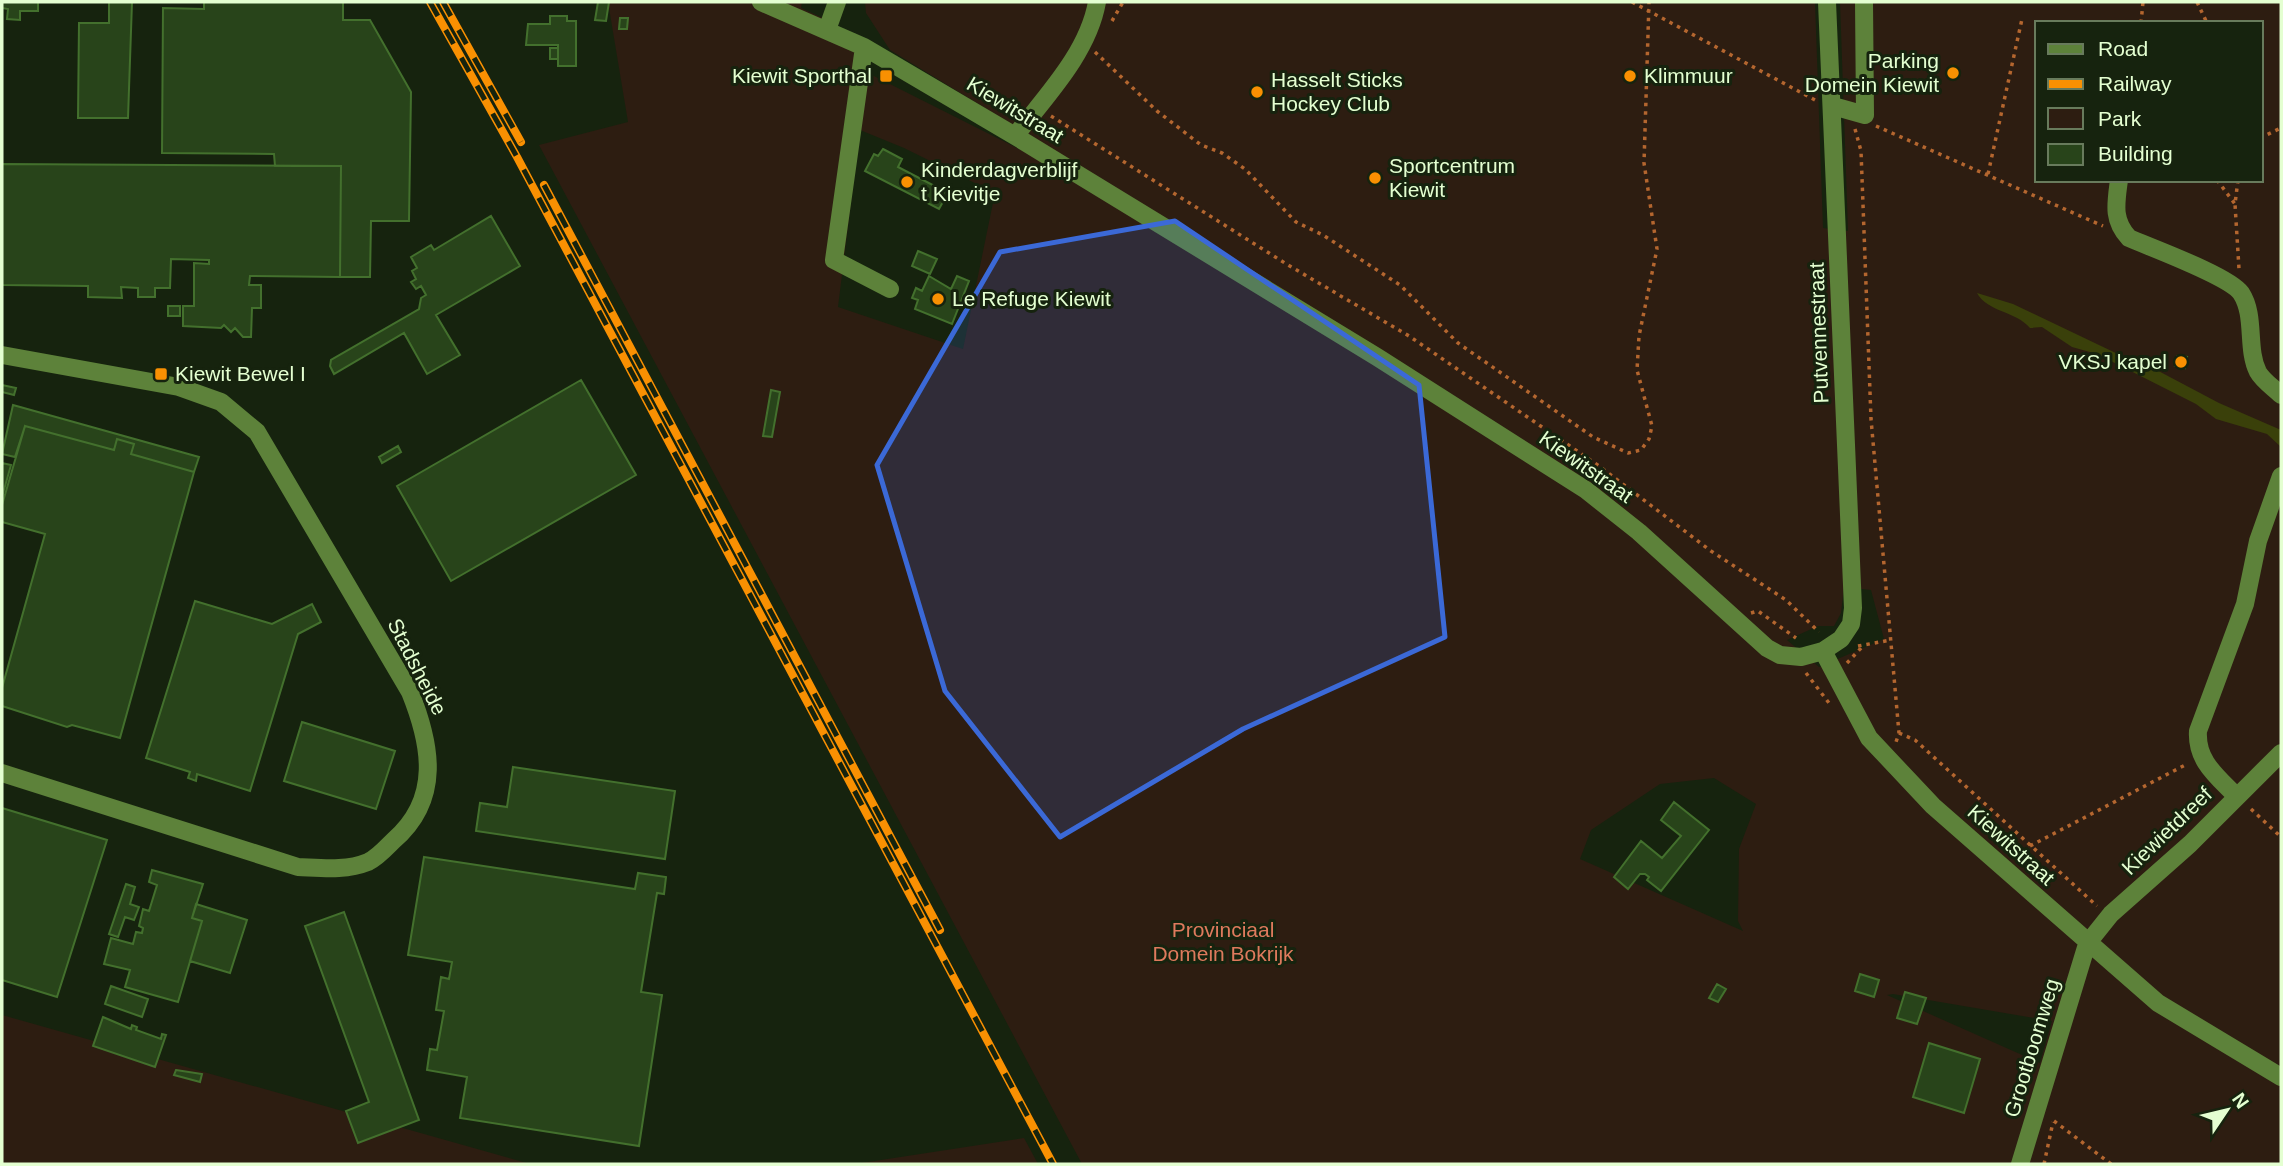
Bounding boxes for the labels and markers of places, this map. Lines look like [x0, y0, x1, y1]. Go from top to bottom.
place label: Parking Domein Kiewit [1805, 49, 1939, 96]
place label: Kiewit Sporthal [732, 64, 872, 87]
place label: Klimmuur [1644, 64, 1733, 87]
marker: Parking Domein Kiewit [1945, 65, 1961, 81]
marker: Kiewit Sporthal [878, 68, 894, 84]
place label: Hasselt Sticks Hockey Club [1271, 68, 1403, 115]
marker: Klimmuur [1622, 68, 1638, 84]
marker: Hasselt Sticks Hockey Club [1249, 84, 1265, 100]
place label: Sportcentrum Kiewit [1389, 154, 1515, 201]
place label: Kinderdagverblijf t Kievitje [921, 158, 1078, 205]
marker: Sportcentrum Kiewit [1367, 170, 1383, 186]
marker: Kinderdagverblijf t Kievitje [899, 174, 915, 190]
place label: Le Refuge Kiewit [952, 287, 1111, 310]
marker: Le Refuge Kiewit [930, 291, 946, 307]
place label: VKSJ kapel [2058, 350, 2167, 373]
marker: VKSJ kapel [2173, 354, 2189, 370]
place label: Kiewit Bewel I [175, 362, 306, 385]
marker: Kiewit Bewel I [153, 366, 169, 382]

